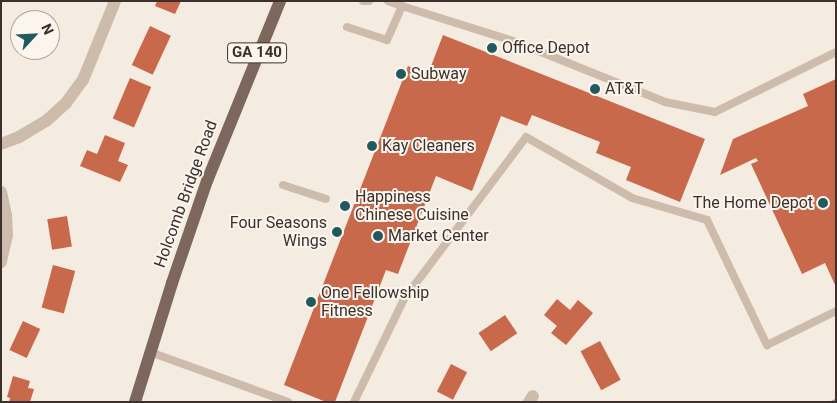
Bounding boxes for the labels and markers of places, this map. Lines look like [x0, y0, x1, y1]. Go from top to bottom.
place label: Office Depot [502, 38, 590, 58]
marker: Office Depot [486, 42, 498, 54]
place label: Subway [411, 64, 466, 84]
marker: Subway [395, 68, 407, 80]
place label: AT&T [605, 79, 643, 99]
marker: AT&T [589, 83, 601, 95]
place label: Kay Cleaners [382, 136, 475, 156]
marker: Kay Cleaners [366, 140, 378, 152]
place label: Happiness Chinese Cuisine [355, 187, 469, 225]
place label: The Home Depot [693, 193, 813, 213]
marker: The Home Depot [817, 197, 829, 209]
marker: Happiness Chinese Cuisine [339, 200, 351, 212]
place label: Four Seasons Wings [230, 213, 327, 251]
marker: Four Seasons Wings [331, 226, 343, 238]
place label: Market Center [388, 226, 489, 246]
marker: Market Center [372, 230, 384, 242]
place label: One Fellowship Fitness [321, 283, 429, 321]
marker: One Fellowship Fitness [305, 296, 317, 308]

